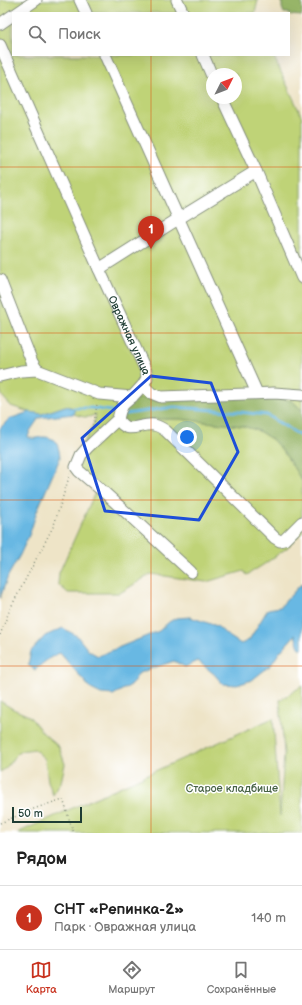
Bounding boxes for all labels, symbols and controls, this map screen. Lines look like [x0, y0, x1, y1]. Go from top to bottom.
search box [12, 12, 290, 56]
icon: search [26, 23, 48, 45]
text: Поиск [58, 25, 101, 44]
north arrow [206, 68, 242, 104]
pin: 1 [138, 216, 164, 249]
street label: Овражная улица [105, 294, 153, 376]
your location [177, 427, 197, 447]
park label: Старое кладбище [186, 782, 278, 795]
scale bar [12, 805, 82, 824]
text: 50 m [18, 807, 43, 820]
text: Рядом [16, 849, 67, 869]
text: СНТ «Репинка-2» [54, 900, 184, 919]
text: 1 [26, 910, 32, 926]
text: 140 m [251, 910, 286, 926]
text: Парк · Овражная улица [54, 919, 196, 935]
tab: Карта [26, 959, 57, 996]
tab: Маршрут [108, 959, 155, 996]
tab: Сохранённые [207, 959, 276, 996]

